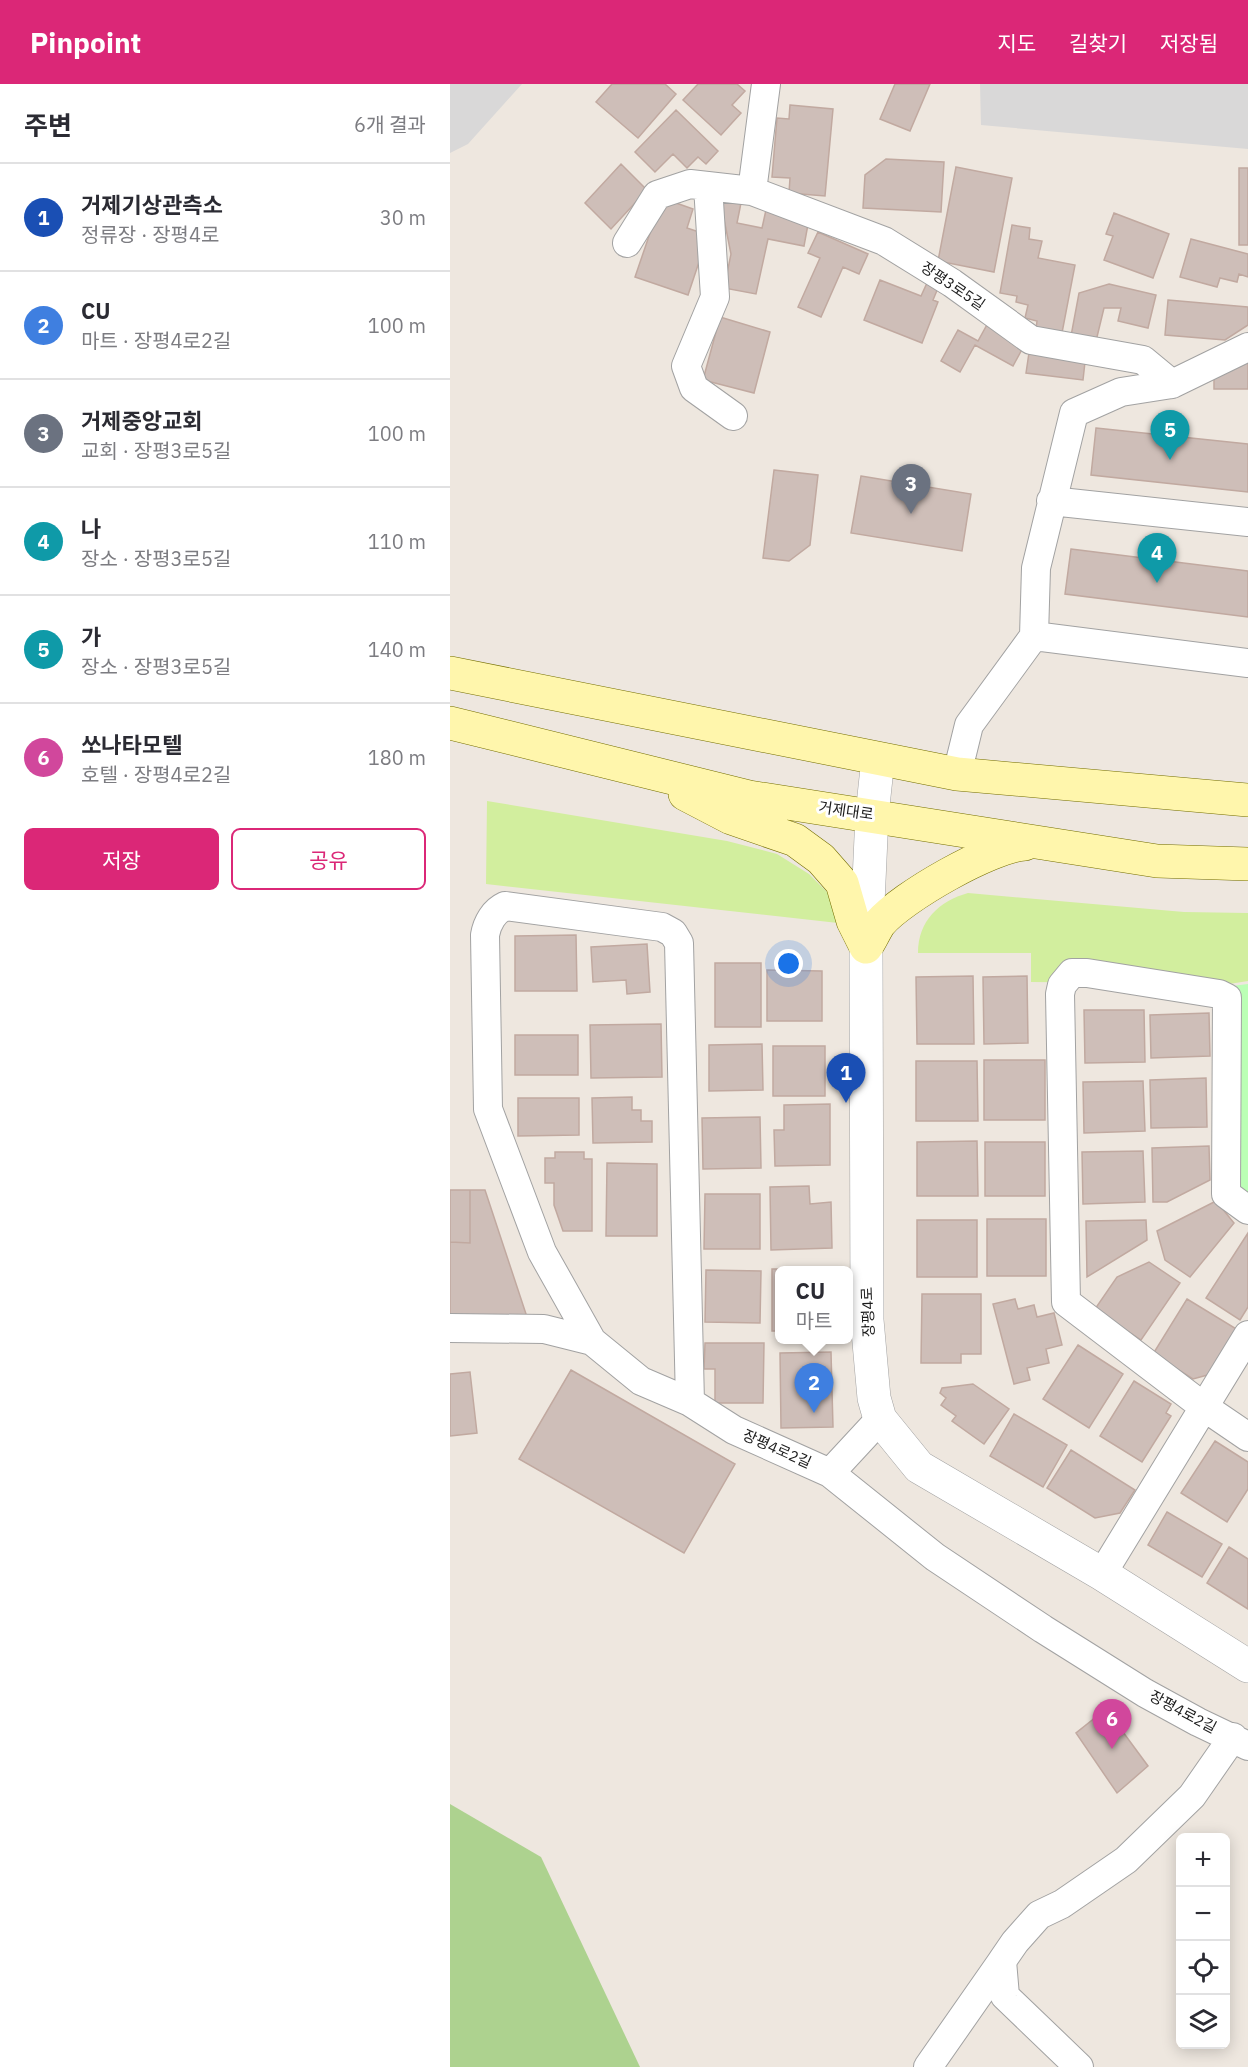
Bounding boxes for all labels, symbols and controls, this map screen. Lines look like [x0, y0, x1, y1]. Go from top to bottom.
text: Pinpoint [30, 24, 141, 61]
text: 지도 [997, 29, 1036, 57]
text: 길찾기 [1069, 29, 1127, 57]
text: 저장됨 [1160, 29, 1218, 57]
text: 주변 [24, 108, 72, 142]
text: 6개 결과 [354, 111, 426, 138]
text: 거제기상관측소 [81, 190, 223, 219]
text: 1 [38, 204, 50, 231]
text: 30 m [380, 204, 426, 231]
text: 정류장 · 장평4로 [81, 221, 219, 248]
street label: 장평3로5길 [918, 257, 989, 314]
text: CU [81, 296, 111, 325]
text: 2 [38, 312, 50, 339]
text: 100 m [368, 312, 426, 339]
text: 마트 · 장평4로2길 [81, 327, 231, 354]
text: 거제중앙교회 [81, 406, 202, 435]
pin: 5 [1150, 410, 1190, 460]
text: 3 [38, 420, 50, 447]
text: 100 m [368, 420, 426, 447]
text: 교회 · 장평3로5길 [81, 437, 231, 464]
pin: 3 [892, 464, 930, 514]
text: 나 [81, 514, 101, 543]
text: 4 [38, 528, 50, 555]
text: 110 m [368, 528, 426, 555]
pin: 4 [1138, 534, 1176, 583]
text: 장소 · 장평3로5길 [81, 545, 231, 572]
text: 가 [81, 622, 101, 651]
text: 5 [38, 636, 50, 663]
text: 140 m [368, 636, 426, 663]
text: 장소 · 장평3로5길 [81, 653, 231, 680]
text: 쏘나타모텔 [81, 730, 182, 759]
text: 6 [38, 744, 50, 771]
text: 180 m [368, 744, 426, 771]
text: 호텔 · 장평4로2길 [81, 761, 231, 788]
street label: 거제대로 [817, 797, 875, 824]
button: 저장 [24, 828, 219, 890]
button: 공유 [231, 828, 426, 890]
your location [774, 949, 803, 978]
pin: 1 [826, 1054, 866, 1103]
popup [775, 1266, 853, 1344]
text: CU [796, 1276, 825, 1305]
street label: 장평4로 [857, 1286, 878, 1338]
text: 마트 [796, 1307, 832, 1334]
pin: 2 [794, 1364, 834, 1413]
street label: 장평4로2길 [740, 1425, 815, 1472]
street label: 장평4로2길 [1146, 1686, 1220, 1737]
pin: 6 [1092, 1700, 1132, 1749]
map controls [1176, 1833, 1230, 2049]
button: + [1176, 1833, 1230, 1887]
button: − [1176, 1887, 1230, 1941]
button: locate [1176, 1941, 1230, 1995]
button: layers [1176, 1995, 1230, 2049]

